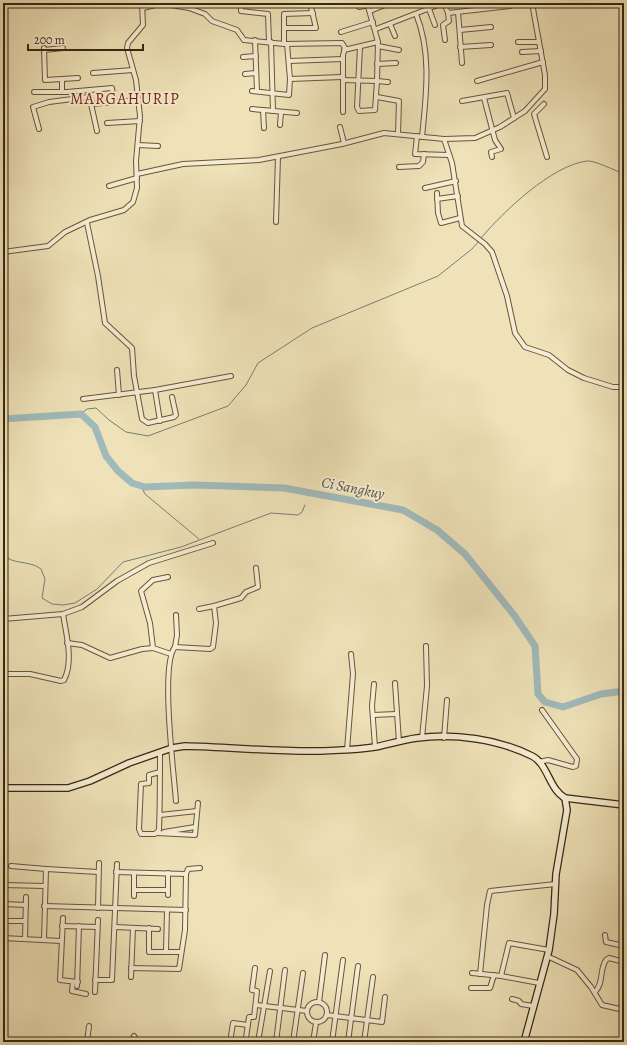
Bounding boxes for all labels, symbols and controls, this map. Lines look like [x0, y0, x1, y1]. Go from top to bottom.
scale bar [28, 26, 143, 52]
text: 200 m [34, 32, 65, 48]
district label: MARGAHURIP [70, 88, 180, 110]
water label: Ci Sangkuy [320, 472, 387, 504]

